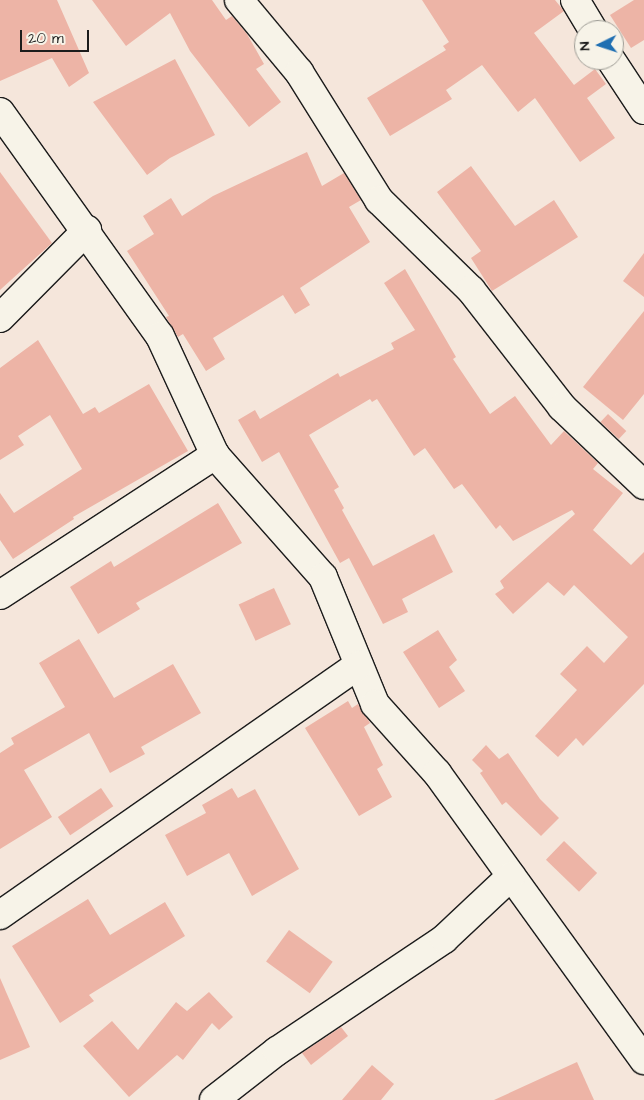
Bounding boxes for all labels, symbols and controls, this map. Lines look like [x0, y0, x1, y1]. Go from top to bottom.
scale bar [22, 20, 91, 52]
north arrow [574, 20, 624, 70]
text: 20 m [28, 28, 64, 49]
text: N [575, 41, 595, 51]

